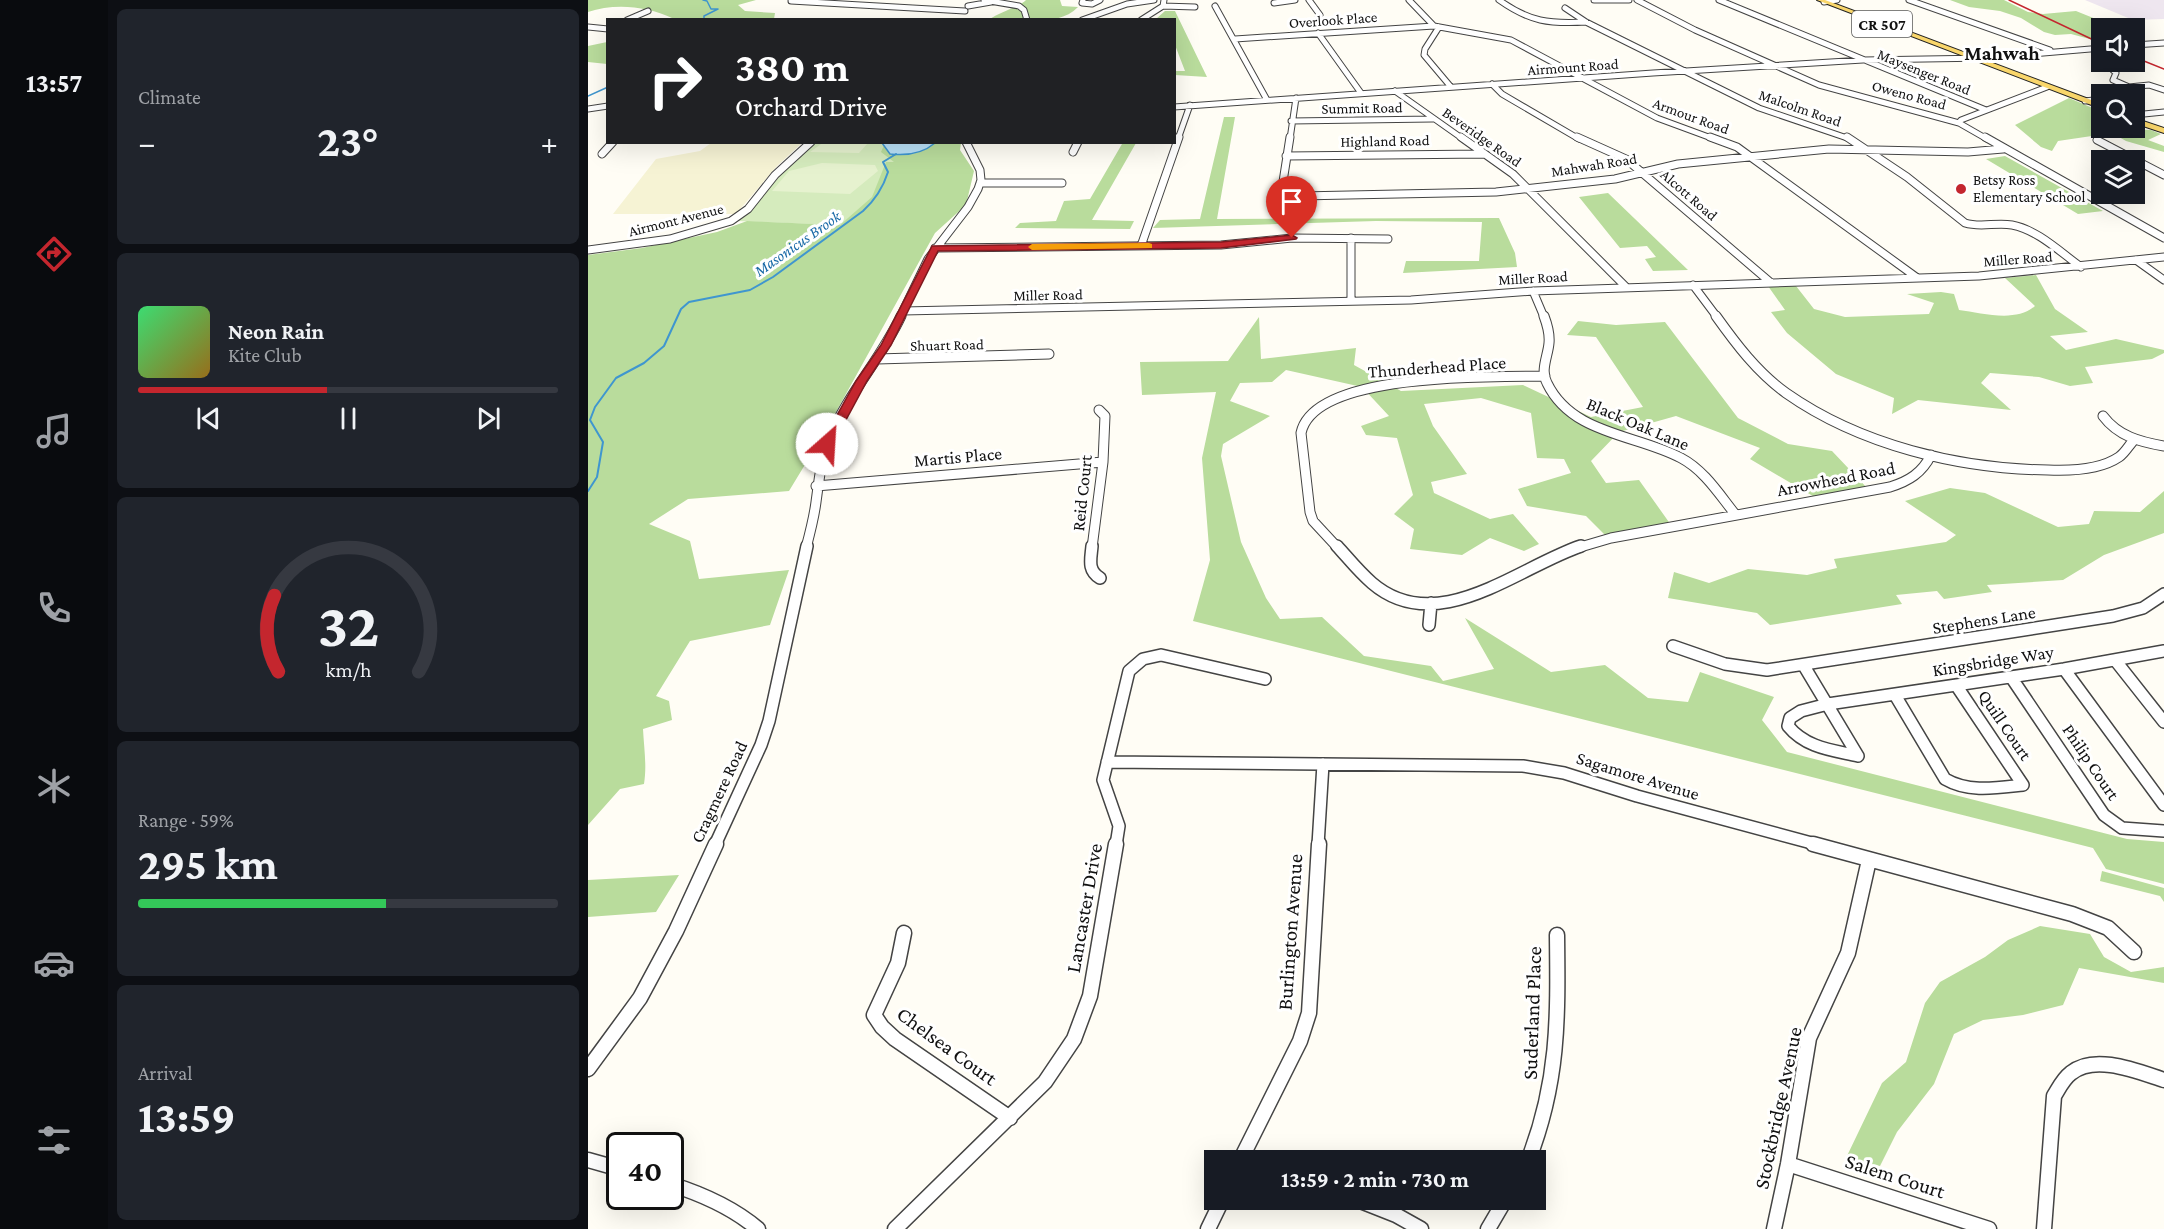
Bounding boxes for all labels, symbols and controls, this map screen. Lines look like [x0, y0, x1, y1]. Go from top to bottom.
street label: Overlook Place [1288, 9, 1378, 31]
road number: CR 507 [1852, 11, 1912, 37]
map controls [2091, 18, 2145, 204]
button: sound [2091, 18, 2145, 72]
icon: right [636, 42, 714, 120]
district label: Mahwah [1964, 42, 2040, 64]
text: 380 m [735, 43, 849, 90]
street label: Maysenger Road [1875, 46, 1973, 99]
street label: Airmount Road [1527, 56, 1619, 78]
text: 13:57 [26, 68, 82, 98]
street label: Oweno Road [1870, 77, 1948, 113]
button: search [2091, 84, 2145, 138]
text: Climate [138, 86, 201, 108]
street label: Malcolm Road [1757, 86, 1843, 130]
text: Orchard Drive [735, 92, 887, 122]
street label: Armour Road [1651, 95, 1731, 137]
street label: Summit Road [1321, 99, 1403, 117]
street label: Beveridge Road [1439, 104, 1524, 171]
text: 23° [317, 116, 379, 166]
text: − [138, 124, 155, 161]
text: + [541, 124, 558, 161]
street label: Highland Road [1340, 132, 1430, 151]
street label: Mahwah Road [1550, 150, 1638, 180]
button: layers [2091, 150, 2145, 204]
street label: Alcott Road [1658, 166, 1720, 224]
place label: Betsy Ross Elementary School [1973, 172, 2085, 206]
pin [1266, 176, 1317, 238]
marker: Betsy Ross Elementary School [1954, 182, 1968, 196]
icon: arrive [1275, 185, 1308, 218]
street label: Airmont Avenue [627, 200, 726, 240]
water label: Masonicus Brook [750, 207, 844, 280]
icon: directions [33, 233, 75, 275]
street label: Miller Road [1983, 249, 2053, 269]
street label: Miller Road [1498, 268, 1568, 288]
street label: Miller Road [1013, 286, 1083, 304]
text: Neon Rain [228, 319, 324, 344]
street label: Shuart Road [910, 336, 984, 354]
text: Kite Club [228, 344, 302, 366]
street label: Thunderhead Place [1367, 352, 1507, 382]
street label: Black Oak Lane [1584, 393, 1692, 455]
icon: previous [192, 402, 225, 435]
icon: pause [332, 402, 365, 435]
icon: next [472, 402, 505, 435]
icon: music [33, 410, 75, 452]
position arrow [795, 412, 859, 476]
street label: Martis Place [913, 443, 1003, 471]
street label: Reid Court [1068, 453, 1096, 532]
street label: Arrowhead Road [1775, 458, 1897, 500]
icon: phone [33, 587, 75, 629]
text: 32 [317, 590, 379, 659]
street label: Stephens Lane [1931, 602, 2037, 638]
street label: Kingsbridge Way [1931, 641, 2056, 680]
text: km/h [325, 658, 372, 682]
street label: Quill Court [1974, 686, 2036, 765]
street label: Philip Court [2058, 720, 2124, 805]
street label: Cragmere Road [687, 738, 751, 846]
street label: Sagamore Avenue [1574, 748, 1702, 804]
icon: climate [33, 765, 75, 807]
text: Range · 59% [138, 809, 234, 831]
text: 295 km [138, 839, 278, 889]
street label: Lancaster Drive [1061, 841, 1107, 975]
street label: Burlington Avenue [1273, 853, 1307, 1011]
icon: car [33, 942, 75, 984]
street label: Suderland Place [1518, 946, 1546, 1080]
street label: Chelsea Court [892, 1002, 1003, 1091]
street label: Stockbridge Avenue [1749, 1025, 1807, 1191]
text: Arrival [138, 1062, 192, 1084]
text: 13:59 [138, 1092, 236, 1142]
icon: filters [33, 1119, 75, 1161]
speed limit sign: 40 [606, 1132, 684, 1210]
street label: Salem Court [1842, 1149, 1949, 1204]
text: 13:59 · 2 min · 730 m [1281, 1167, 1469, 1192]

